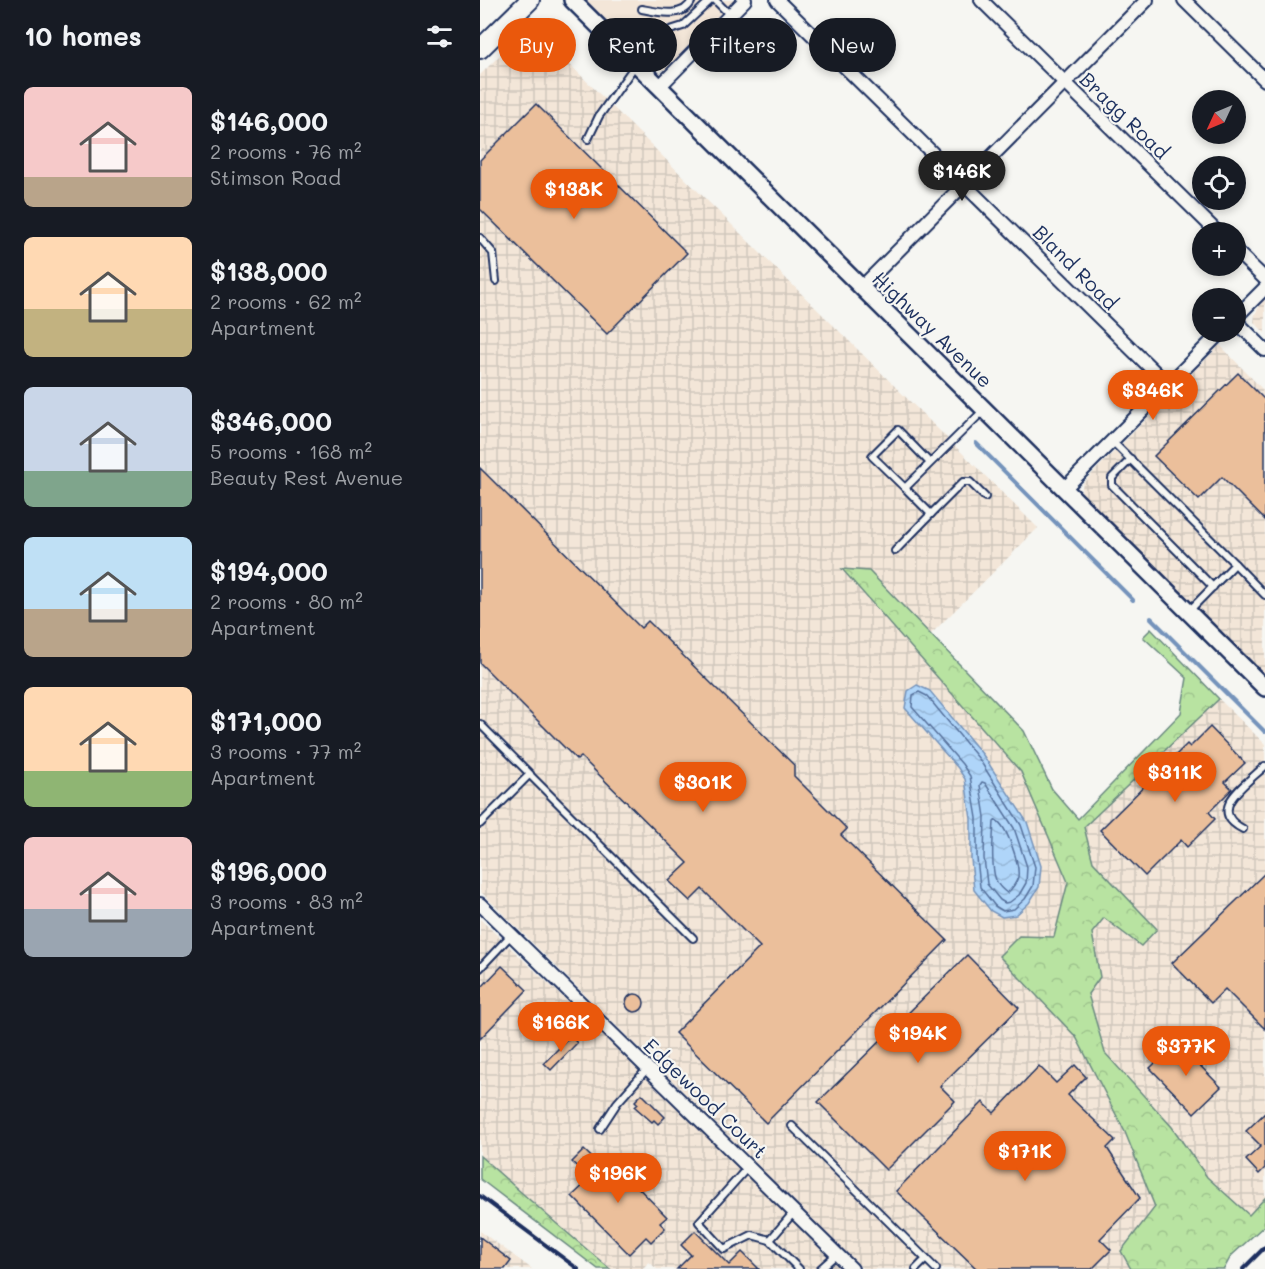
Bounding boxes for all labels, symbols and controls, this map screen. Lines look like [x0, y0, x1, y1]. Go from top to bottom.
chip: Buy [498, 18, 576, 72]
chip: Rent [588, 18, 677, 72]
chip: Filters [689, 18, 797, 72]
chip: New [809, 18, 896, 72]
text: 10 homes [24, 19, 142, 53]
icon: filters [423, 20, 456, 53]
street label: Bragg Road [1075, 66, 1175, 164]
north arrow [1192, 90, 1246, 144]
map controls [1192, 90, 1246, 342]
text: $146,000 [210, 104, 328, 138]
icon: home [72, 111, 144, 183]
text: 2 rooms · 76 m² [210, 138, 362, 164]
pin: $146K [920, 151, 1004, 202]
button: locate [1192, 156, 1246, 210]
text: $146K [932, 157, 992, 183]
text: Stimson Road [210, 164, 341, 190]
pin: $138K [532, 169, 616, 220]
text: $138K [545, 175, 603, 201]
street label: Bland Road [1028, 219, 1124, 315]
button: + [1192, 222, 1246, 276]
text: $138,000 [210, 254, 327, 288]
icon: home [72, 261, 144, 333]
street label: Highway Avenue [867, 265, 999, 393]
text: 2 rooms · 62 m² [210, 288, 362, 314]
button: − [1192, 288, 1246, 342]
text: Apartment [210, 314, 316, 340]
pin: $346K [1111, 370, 1195, 421]
text: $346K [1122, 376, 1184, 402]
text: $346,000 [210, 404, 332, 438]
icon: home [72, 411, 144, 483]
text: 5 rooms · 168 m² [210, 438, 372, 464]
text: Beauty Rest Avenue [210, 464, 403, 490]
text: $194,000 [210, 554, 328, 588]
icon: home [72, 561, 144, 633]
text: 2 rooms · 80 m² [210, 588, 363, 614]
text: Apartment [210, 614, 316, 640]
text: $171,000 [210, 704, 322, 738]
icon: home [72, 711, 144, 783]
text: 3 rooms · 77 m² [210, 738, 361, 764]
pin: $311K [1133, 752, 1217, 803]
text: $311K [1147, 758, 1203, 784]
pin: $301K [661, 762, 745, 813]
text: Apartment [210, 764, 316, 790]
text: $301K [673, 768, 733, 794]
text: $196,000 [210, 854, 327, 888]
icon: home [72, 861, 144, 933]
text: 3 rooms · 83 m² [210, 888, 363, 914]
text: Apartment [210, 914, 316, 940]
pin: $166K [519, 1002, 603, 1053]
text: $166K [532, 1008, 590, 1034]
pin: $194K [876, 1013, 960, 1064]
text: $194K [888, 1019, 948, 1045]
pin: $377K [1144, 1026, 1228, 1077]
street label: Edgewood Court [639, 1032, 773, 1164]
text: $377K [1156, 1032, 1216, 1058]
pin: $171K [983, 1131, 1067, 1182]
text: $171K [998, 1137, 1052, 1163]
pin: $196K [576, 1153, 660, 1204]
text: $196K [589, 1159, 647, 1185]

